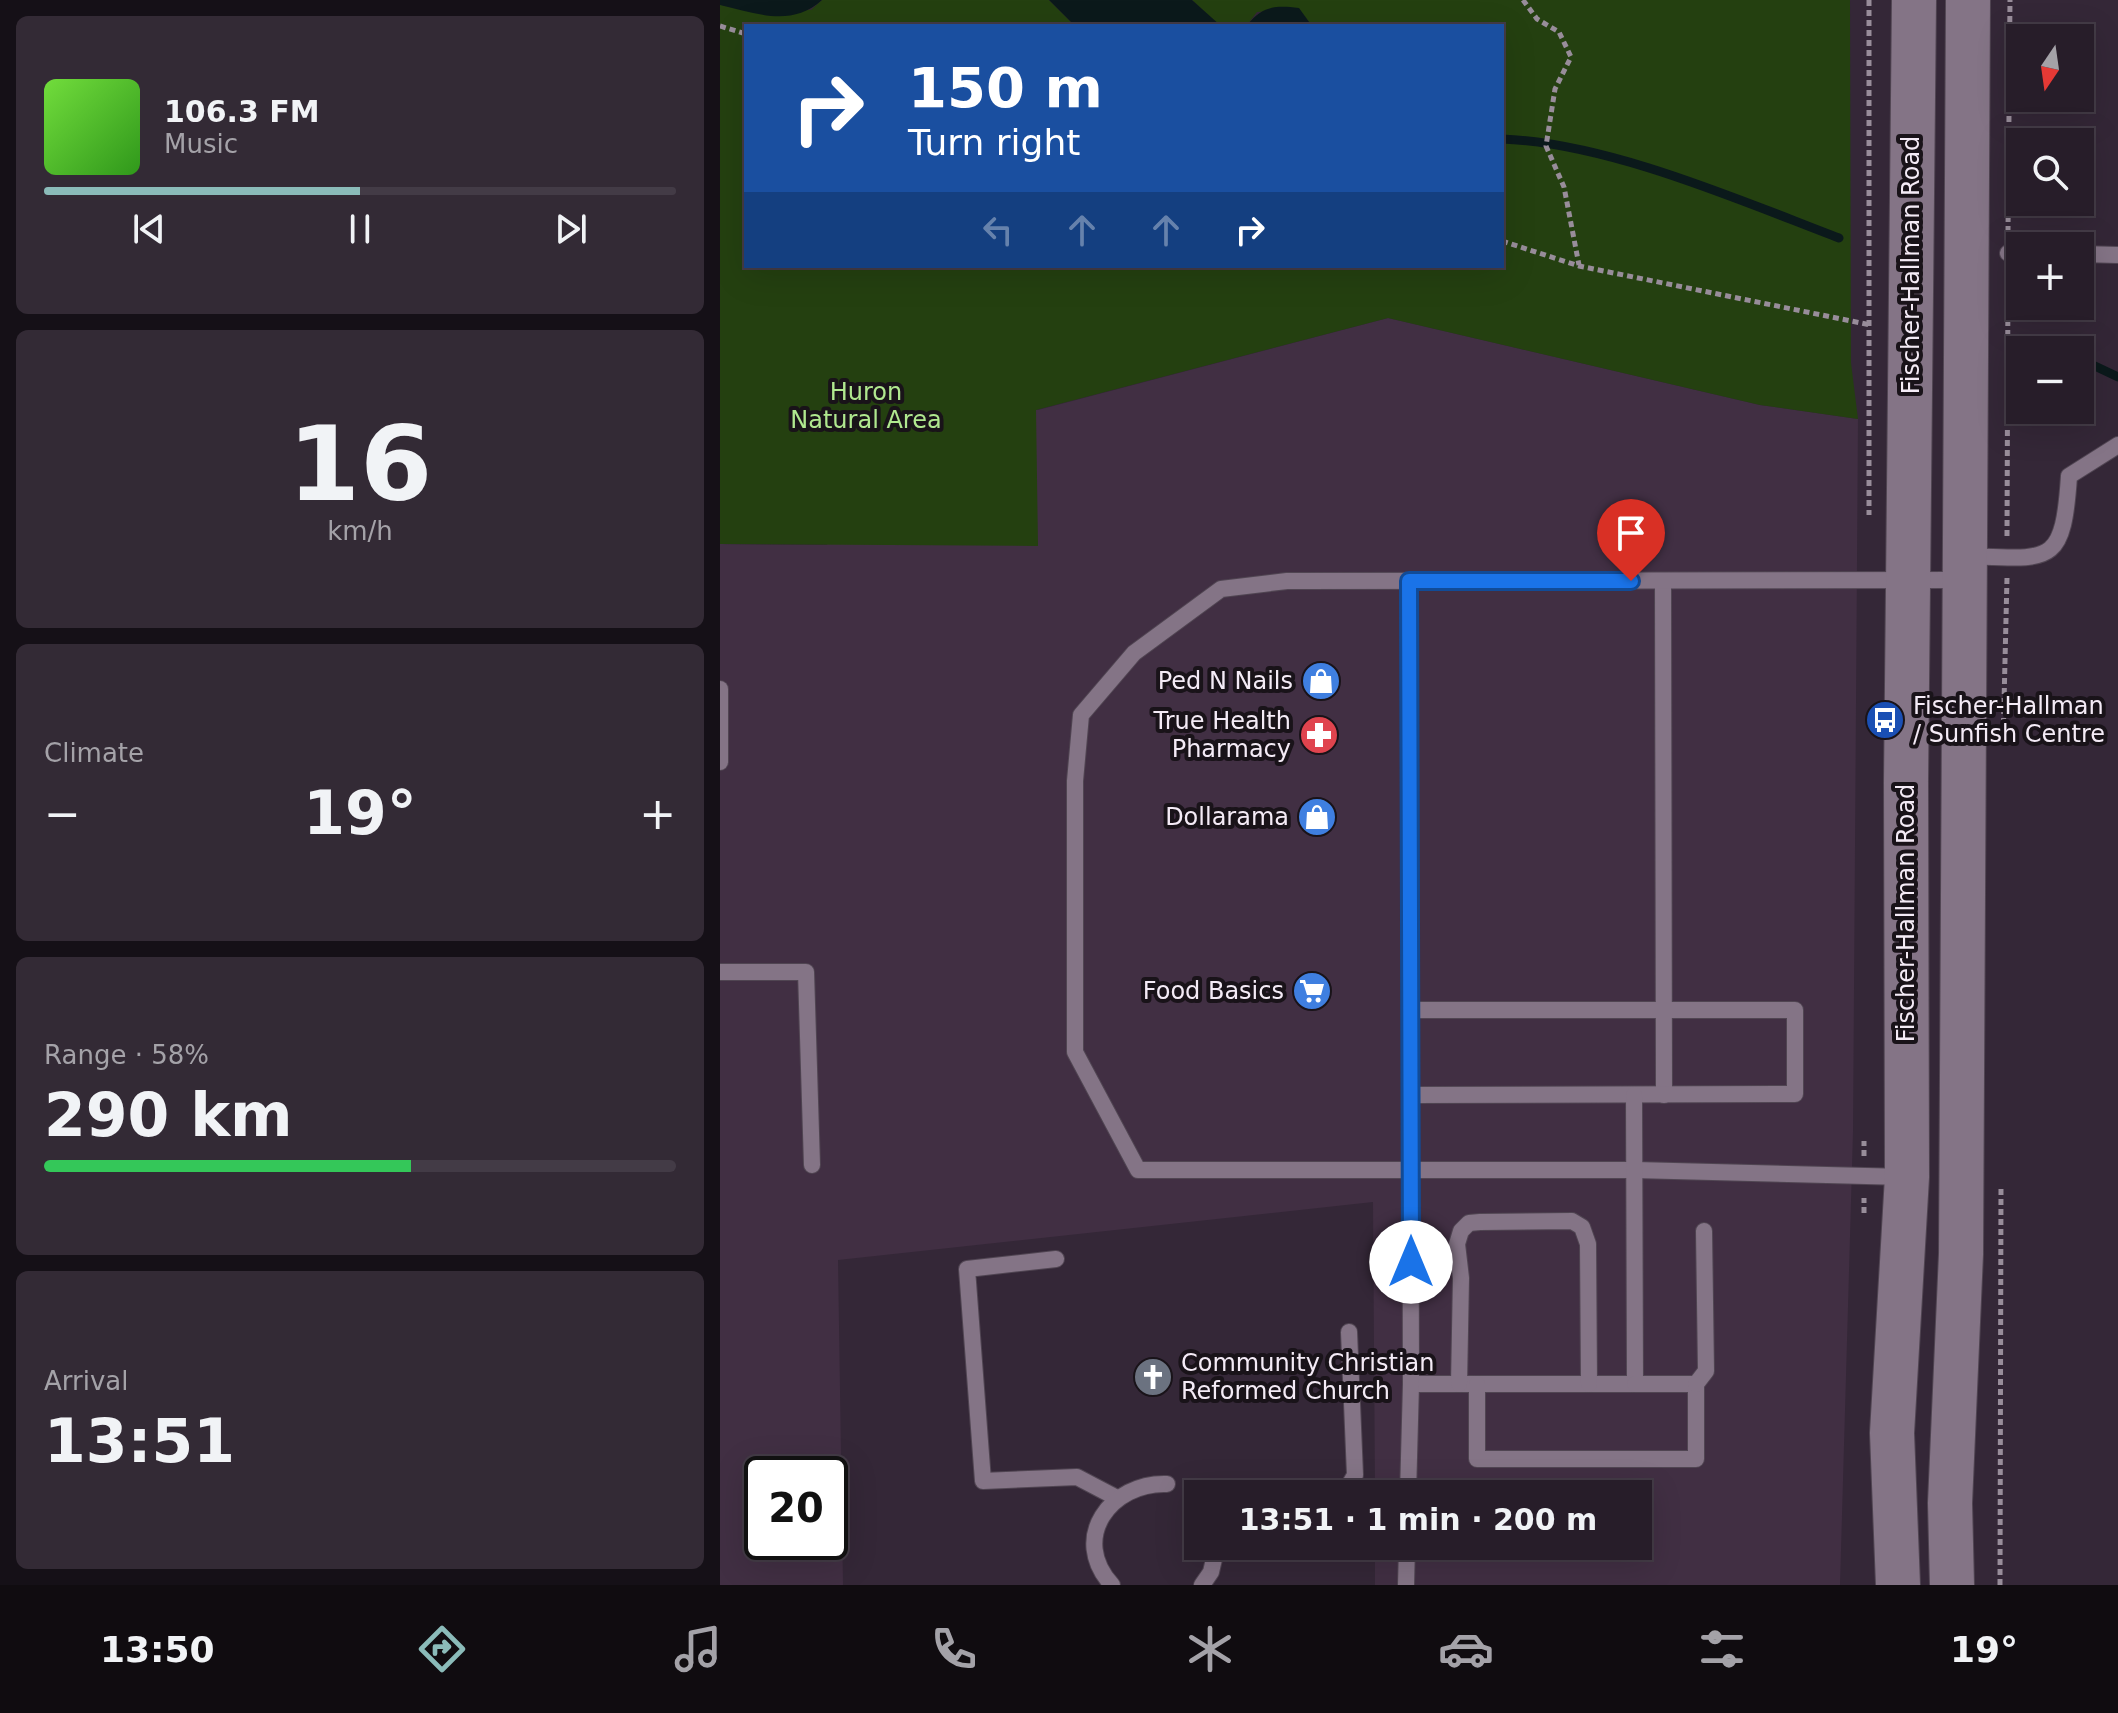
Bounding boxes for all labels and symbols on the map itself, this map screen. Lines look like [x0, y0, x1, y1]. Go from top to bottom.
north arrow [2006, 24, 2094, 112]
street label: Fischer-Hallman Road [1897, 136, 1925, 394]
park label: Huron Natural Area [790, 378, 942, 434]
pin [1597, 499, 1665, 581]
shop icon: Ped N Nails [1300, 660, 1342, 702]
place label: Ped N Nails [1158, 667, 1293, 695]
place label: Fischer-Hallman / Sunfish Centre [1913, 692, 2105, 748]
bus stop icon: Fischer-Hallman / Sunfish Centre [1864, 699, 1906, 741]
place label: True Health Pharmacy [1153, 707, 1291, 763]
pharmacy icon: True Health Pharmacy [1298, 714, 1340, 756]
street label: Fischer-Hallman Road [1892, 784, 1920, 1042]
shop icon: Dollarama [1296, 796, 1338, 838]
place label: Dollarama [1165, 803, 1289, 831]
supermarket icon: Food Basics [1291, 970, 1333, 1012]
place label: Food Basics [1143, 977, 1284, 1005]
position arrow [1369, 1220, 1453, 1304]
place label: Community Christian Reformed Church [1181, 1349, 1435, 1405]
church icon: Community Christian Reformed Church [1132, 1356, 1174, 1398]
speed limit sign: 20 [744, 1456, 848, 1560]

